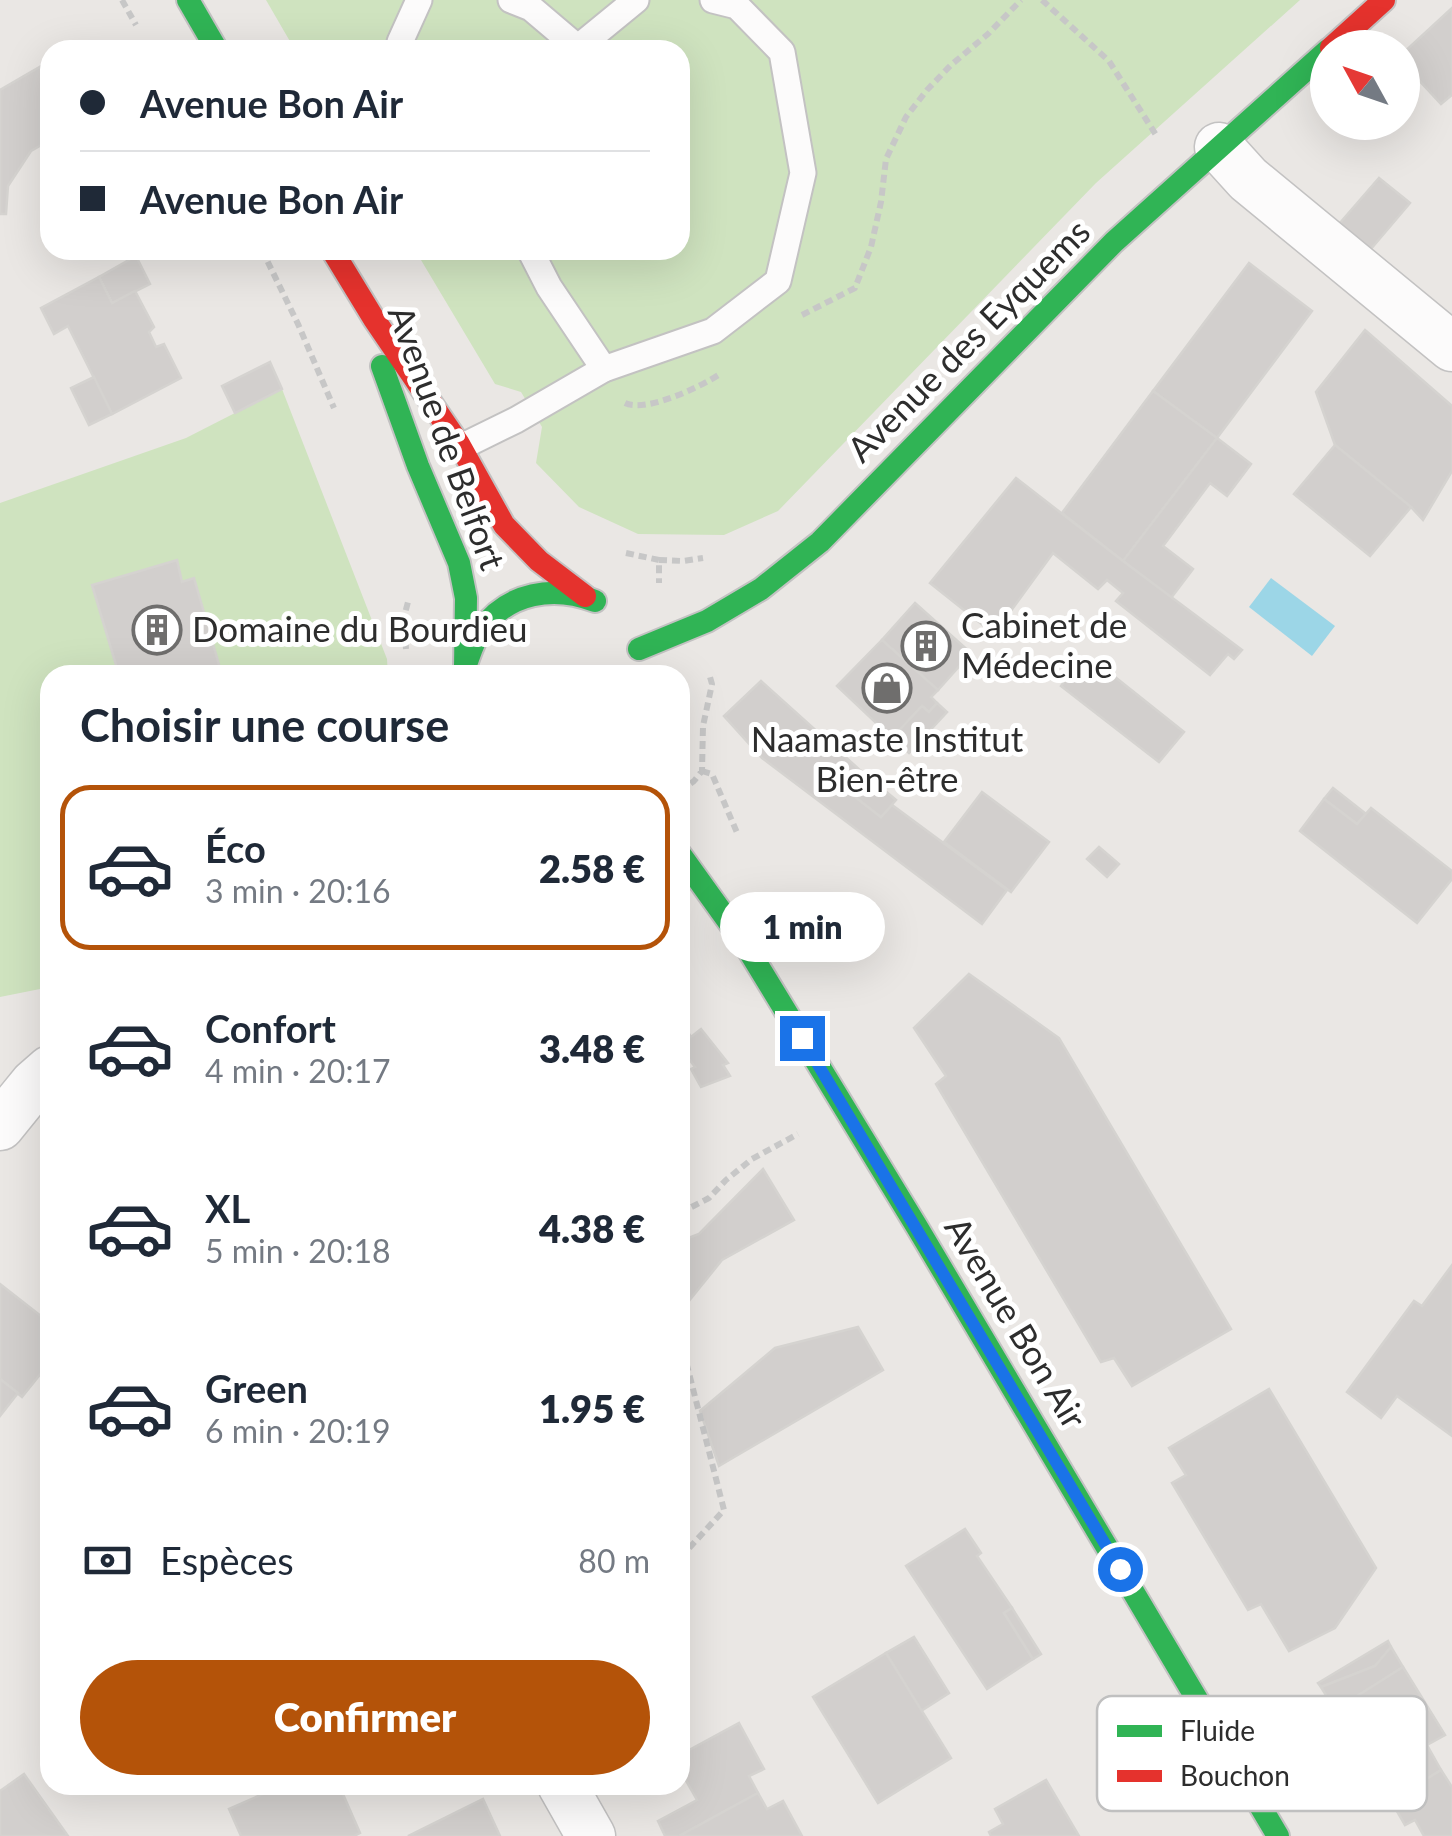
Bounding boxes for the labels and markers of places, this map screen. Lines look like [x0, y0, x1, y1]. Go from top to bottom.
place label: Cabinet de Médecine [961, 603, 1127, 685]
building icon: Domaine du Bourdieu [131, 604, 183, 656]
place label: Domaine du Bourdieu [192, 607, 528, 649]
building icon: Cabinet de Médecine [900, 620, 952, 672]
shop icon: Naamaste Institut Bien-être [861, 662, 913, 714]
place label: Naamaste Institut Bien-être [751, 717, 1024, 799]

